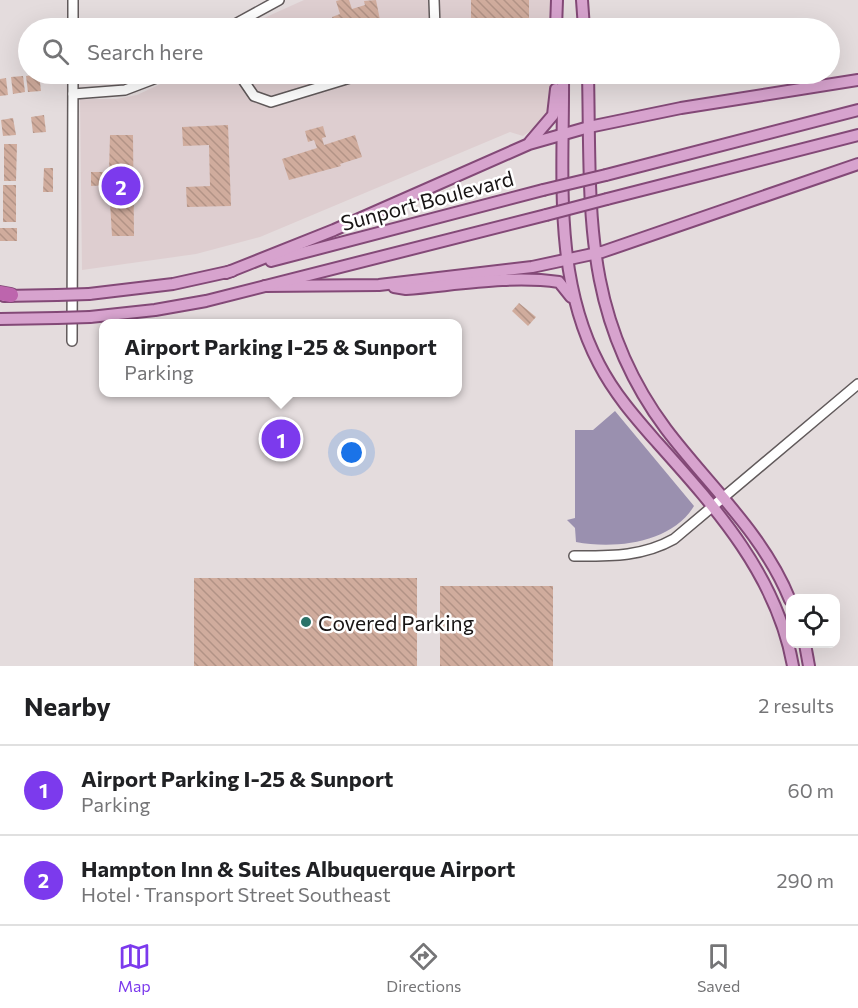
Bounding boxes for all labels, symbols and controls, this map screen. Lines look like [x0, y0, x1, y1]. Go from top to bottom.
search box [18, 18, 840, 84]
icon: search [39, 35, 72, 68]
text: Search here [87, 38, 203, 65]
pin: 2 [102, 164, 140, 208]
street label: Sunport Boulevard [338, 165, 516, 235]
popup [99, 319, 462, 397]
text: Airport Parking I-25 & Sunport [124, 333, 437, 360]
text: Parking [124, 360, 194, 384]
pin: 1 [262, 416, 300, 462]
your location [337, 438, 366, 467]
map controls [786, 594, 840, 648]
button: locate [786, 594, 840, 648]
place label: Covered Parking [318, 610, 474, 635]
marker: Covered Parking [299, 615, 313, 629]
text: Nearby [24, 690, 111, 721]
text: 2 results [758, 693, 834, 717]
text: Airport Parking I-25 & Sunport [81, 765, 393, 792]
text: 1 [39, 778, 48, 802]
text: 60 m [788, 778, 834, 802]
text: Parking [81, 792, 150, 816]
text: Hampton Inn & Suites Albuquerque Airport [81, 855, 515, 882]
text: 2 [38, 868, 49, 892]
text: 290 m [776, 868, 834, 892]
text: Hotel · Transport Street Southeast [81, 882, 391, 906]
tab: Map [118, 940, 151, 995]
tab: Directions [386, 940, 461, 995]
tab: Saved [697, 940, 740, 995]

